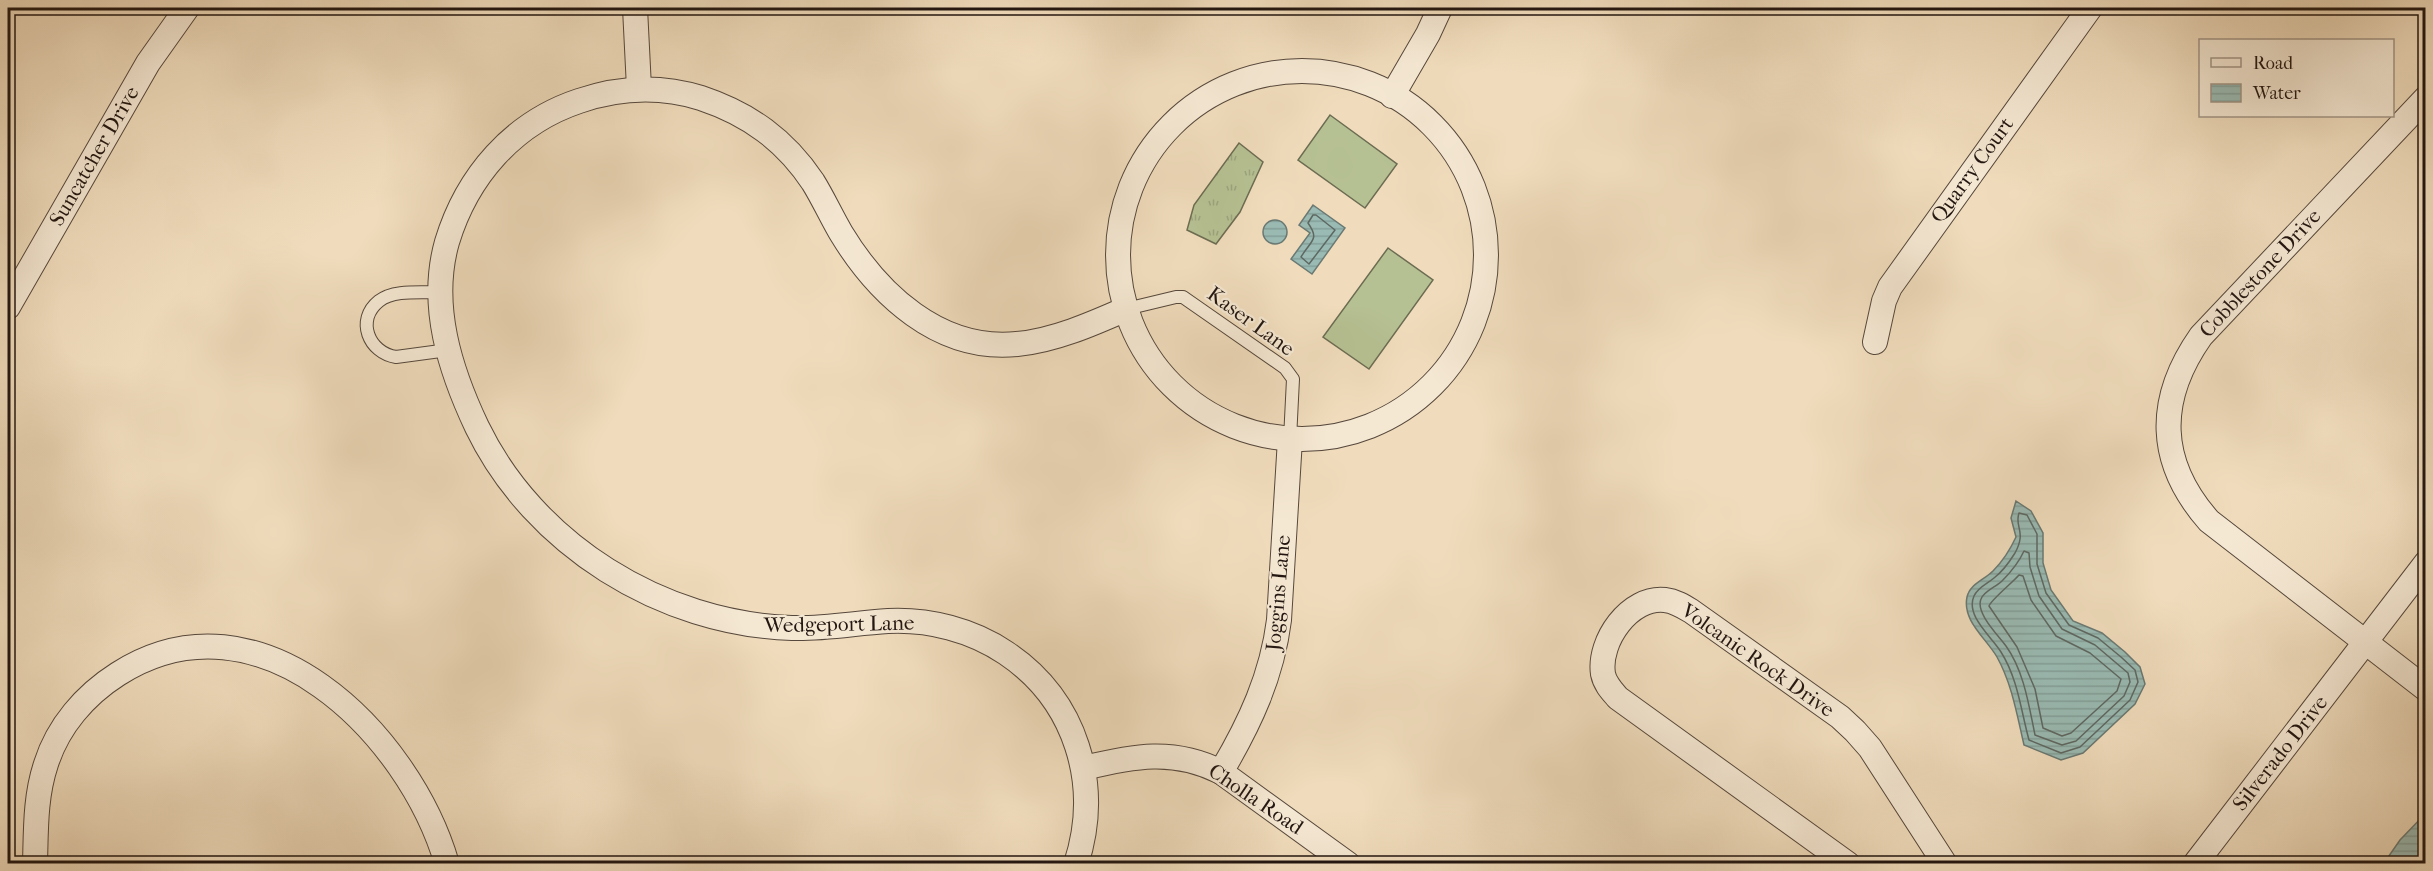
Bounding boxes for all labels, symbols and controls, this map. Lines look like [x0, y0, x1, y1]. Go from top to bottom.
legend [2199, 39, 2394, 117]
text: Road [2253, 53, 2293, 74]
street label: Suncatcher Drive [44, 82, 144, 230]
text: Water [2252, 83, 2301, 104]
street label: Quarry Court [1926, 112, 2019, 227]
street label: Cobblestone Drive [2194, 204, 2326, 342]
street label: Kaser Lane [1203, 281, 1299, 361]
street label: Joggins Lane [1261, 534, 1295, 654]
street label: Volcanic Rock Drive [1676, 598, 1839, 722]
street label: Wedgeport Lane [763, 611, 914, 637]
street label: Silverado Drive [2228, 691, 2332, 815]
street label: Cholla Road [1204, 759, 1308, 840]

